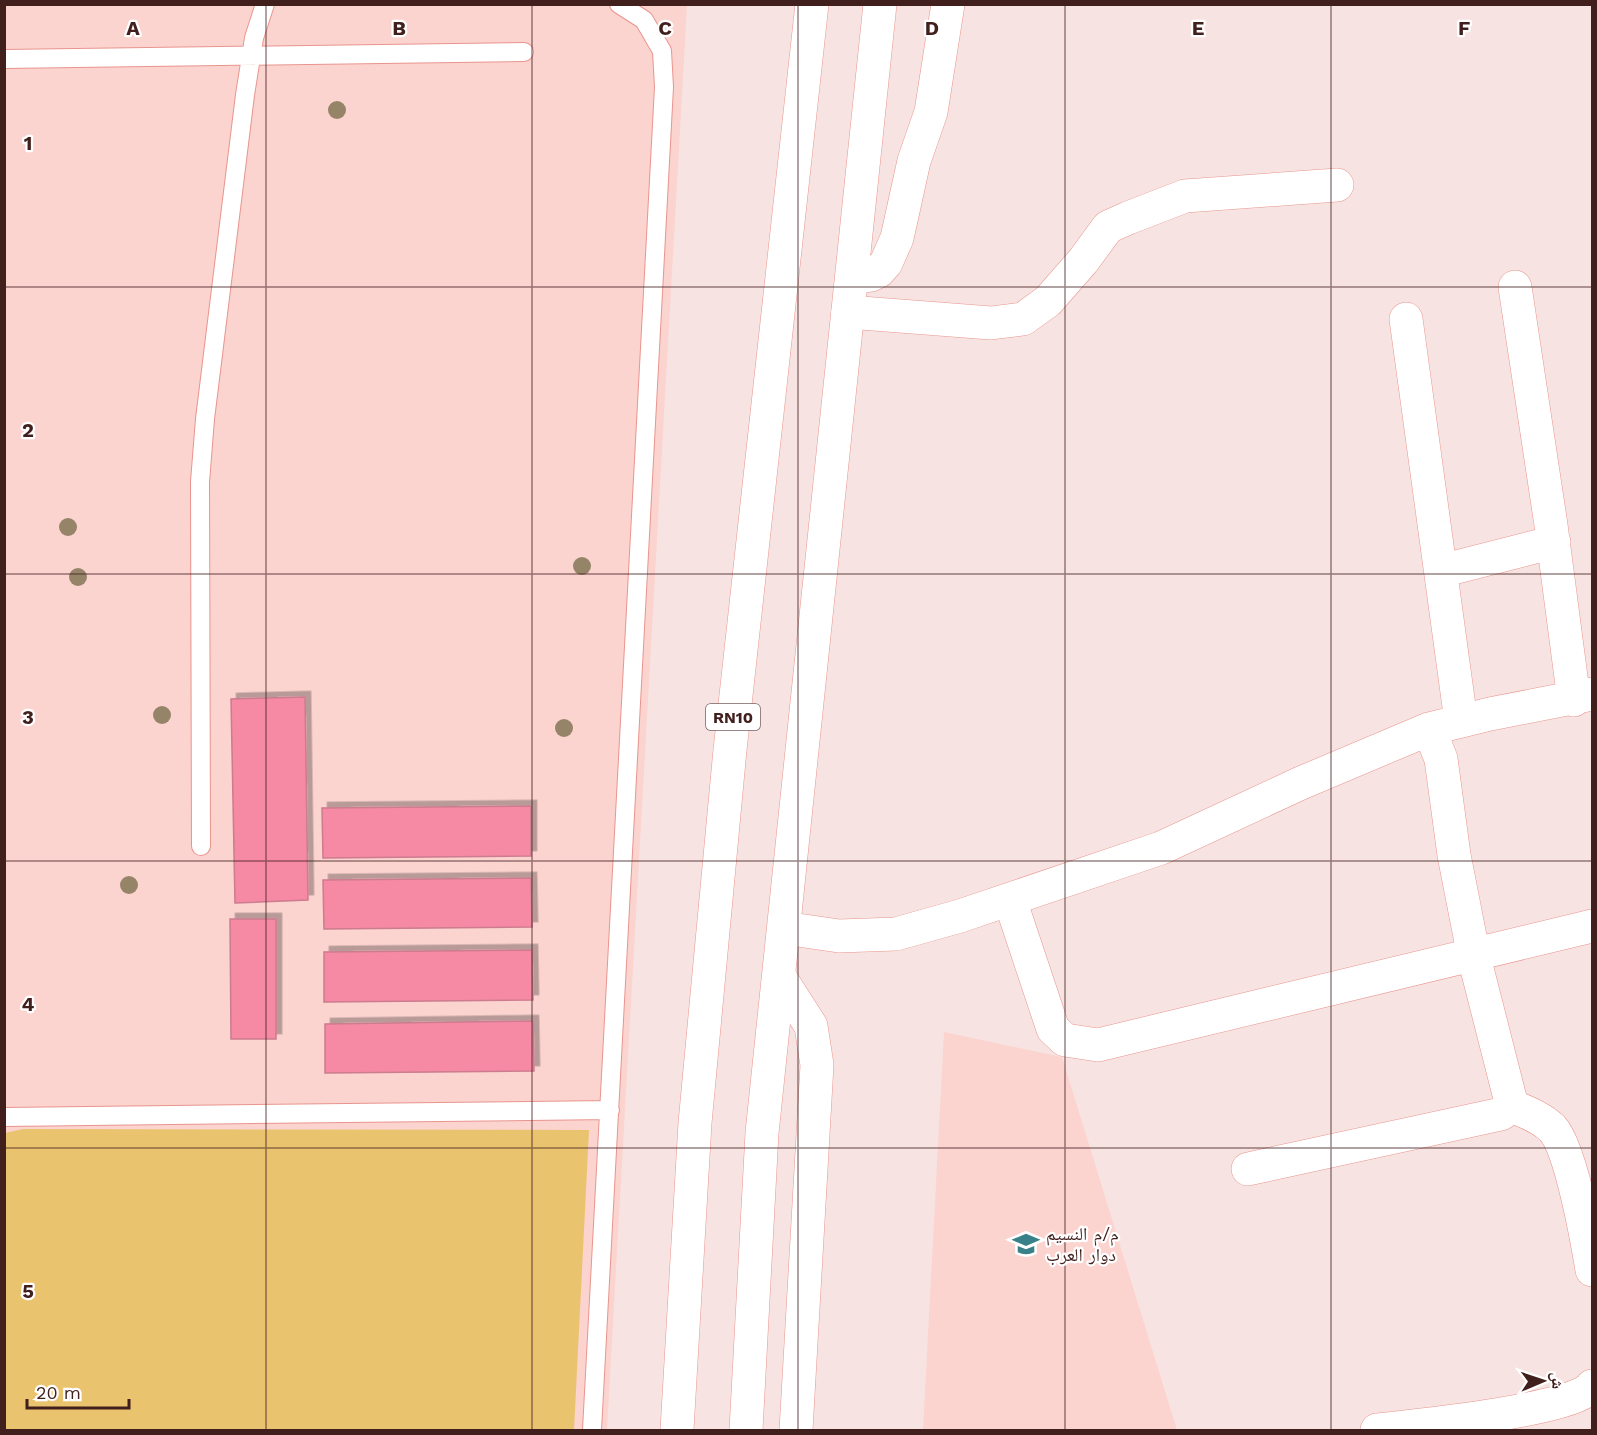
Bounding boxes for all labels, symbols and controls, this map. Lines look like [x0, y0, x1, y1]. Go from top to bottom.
text: A [126, 16, 140, 40]
text: B [392, 16, 406, 40]
text: C [658, 16, 672, 40]
text: D [925, 16, 939, 40]
text: E [1192, 16, 1204, 40]
text: F [1458, 16, 1470, 40]
text: 1 [24, 131, 32, 155]
text: 2 [22, 418, 34, 442]
road number: RN10 [706, 704, 760, 730]
text: 3 [22, 705, 34, 729]
text: 4 [22, 992, 35, 1016]
place label: م/م النسيم دوار العرب [1046, 1223, 1119, 1266]
school or university icon: م/م النسيم دوار العرب [1011, 1229, 1041, 1259]
text: 5 [22, 1279, 34, 1303]
north arrow [1513, 1351, 1573, 1411]
scale bar [27, 1372, 129, 1410]
text: ش [1548, 1372, 1567, 1389]
text: 20 m [36, 1382, 81, 1403]

